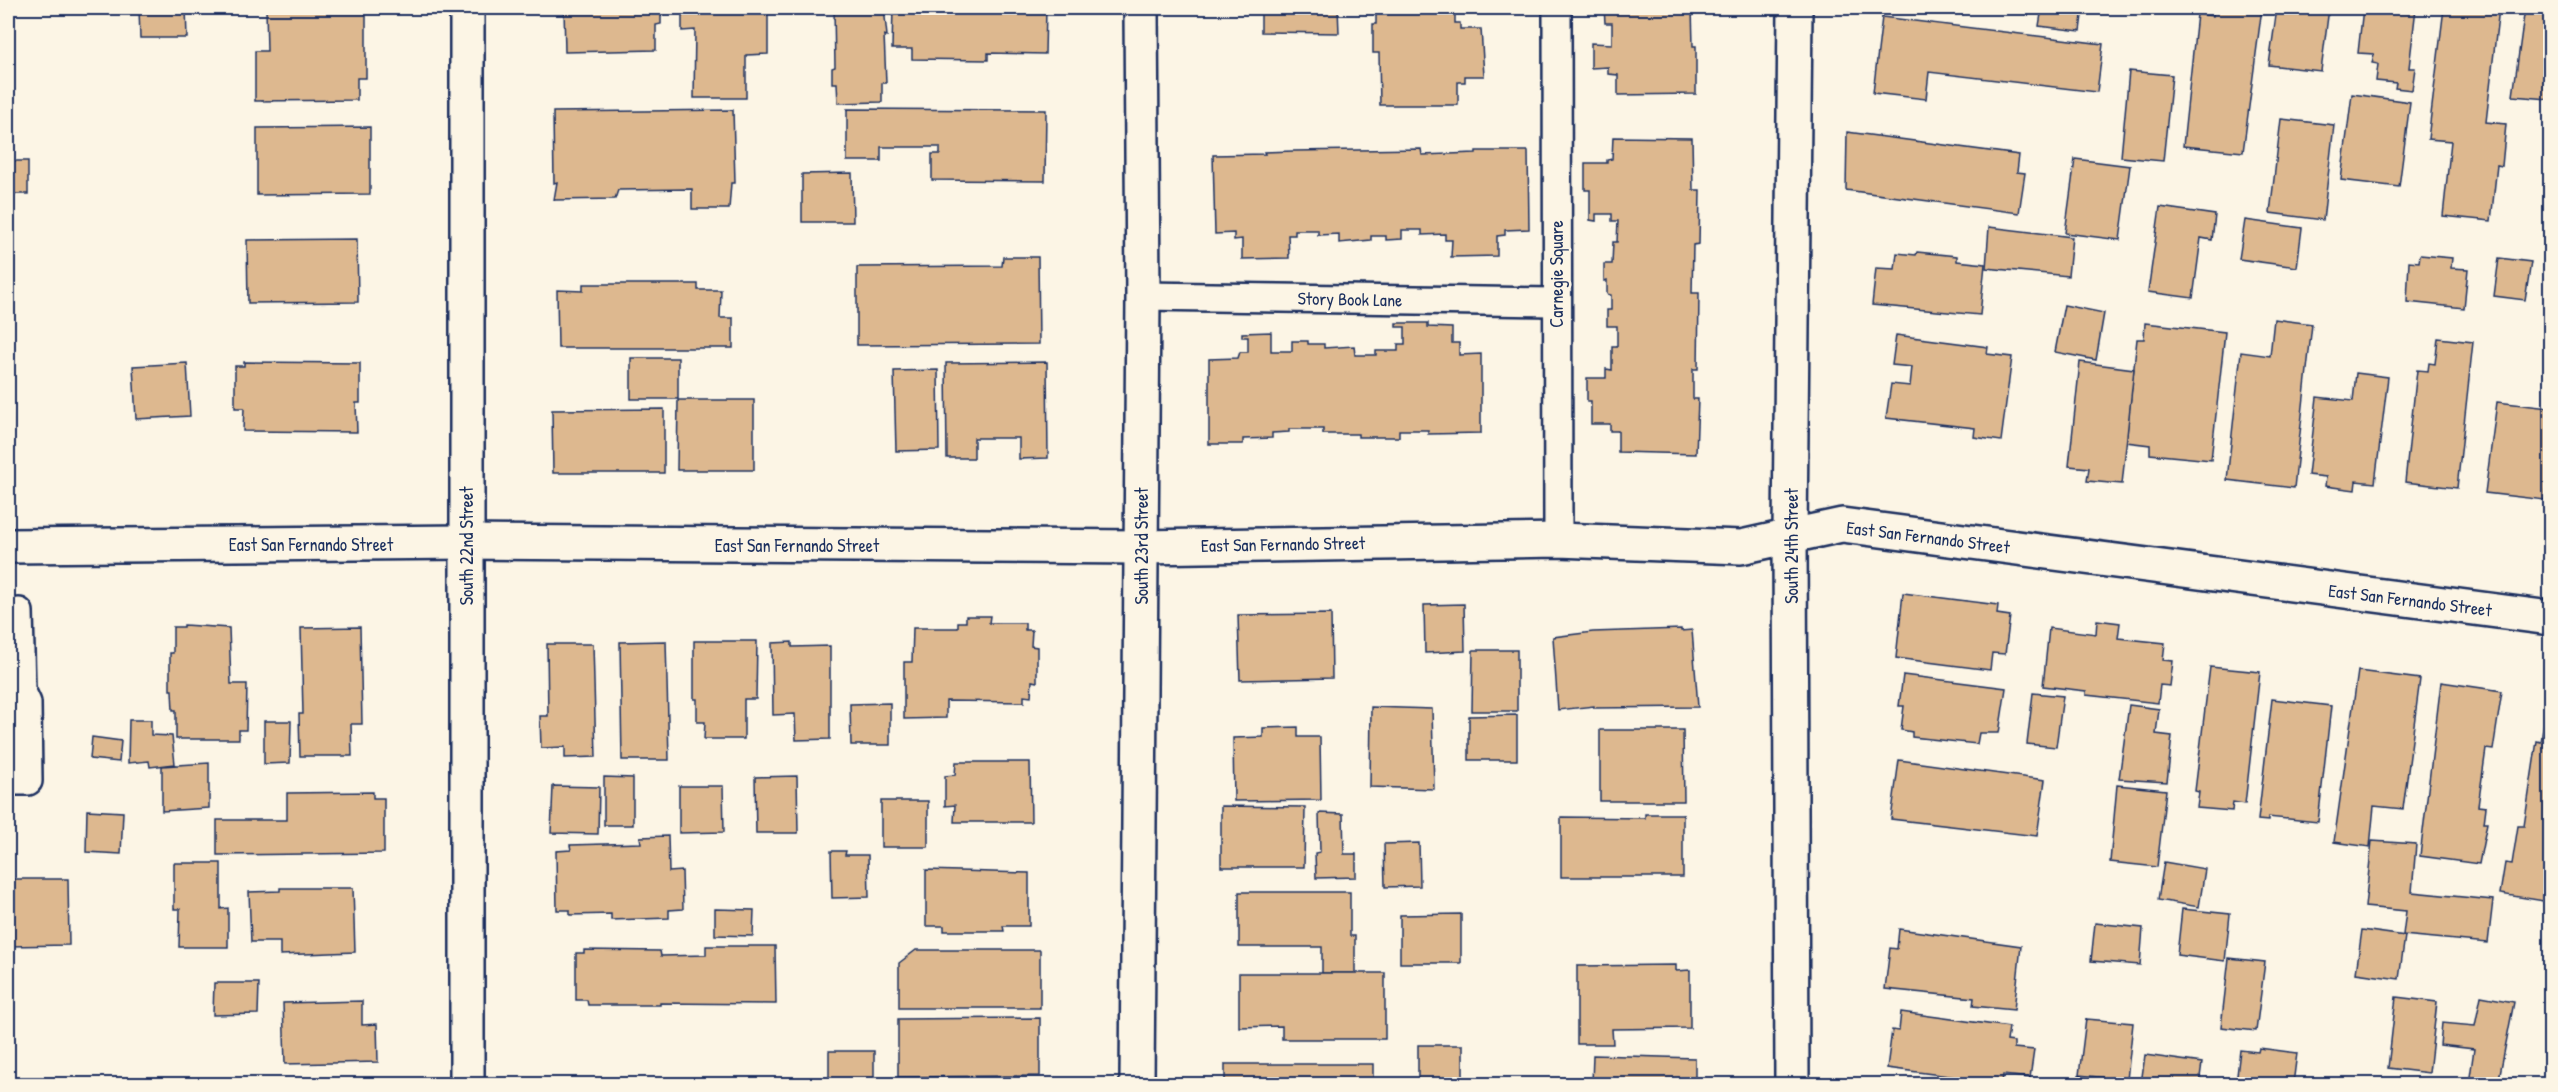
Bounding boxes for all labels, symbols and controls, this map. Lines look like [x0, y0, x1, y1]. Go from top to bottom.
street label: Carnegie Square [1544, 220, 1569, 328]
street label: Story Book Lane [1297, 286, 1403, 312]
street label: South 22nd Street [454, 486, 479, 605]
street label: South 23rd Street [1129, 487, 1154, 605]
street label: South 24th Street [1779, 487, 1804, 604]
street label: East San Fernando Street [1845, 515, 2012, 560]
street label: East San Fernando Street [1201, 530, 1366, 558]
street label: East San Fernando Street [229, 532, 394, 557]
street label: East San Fernando Street [715, 533, 880, 558]
street label: East San Fernando Street [2327, 578, 2494, 623]

